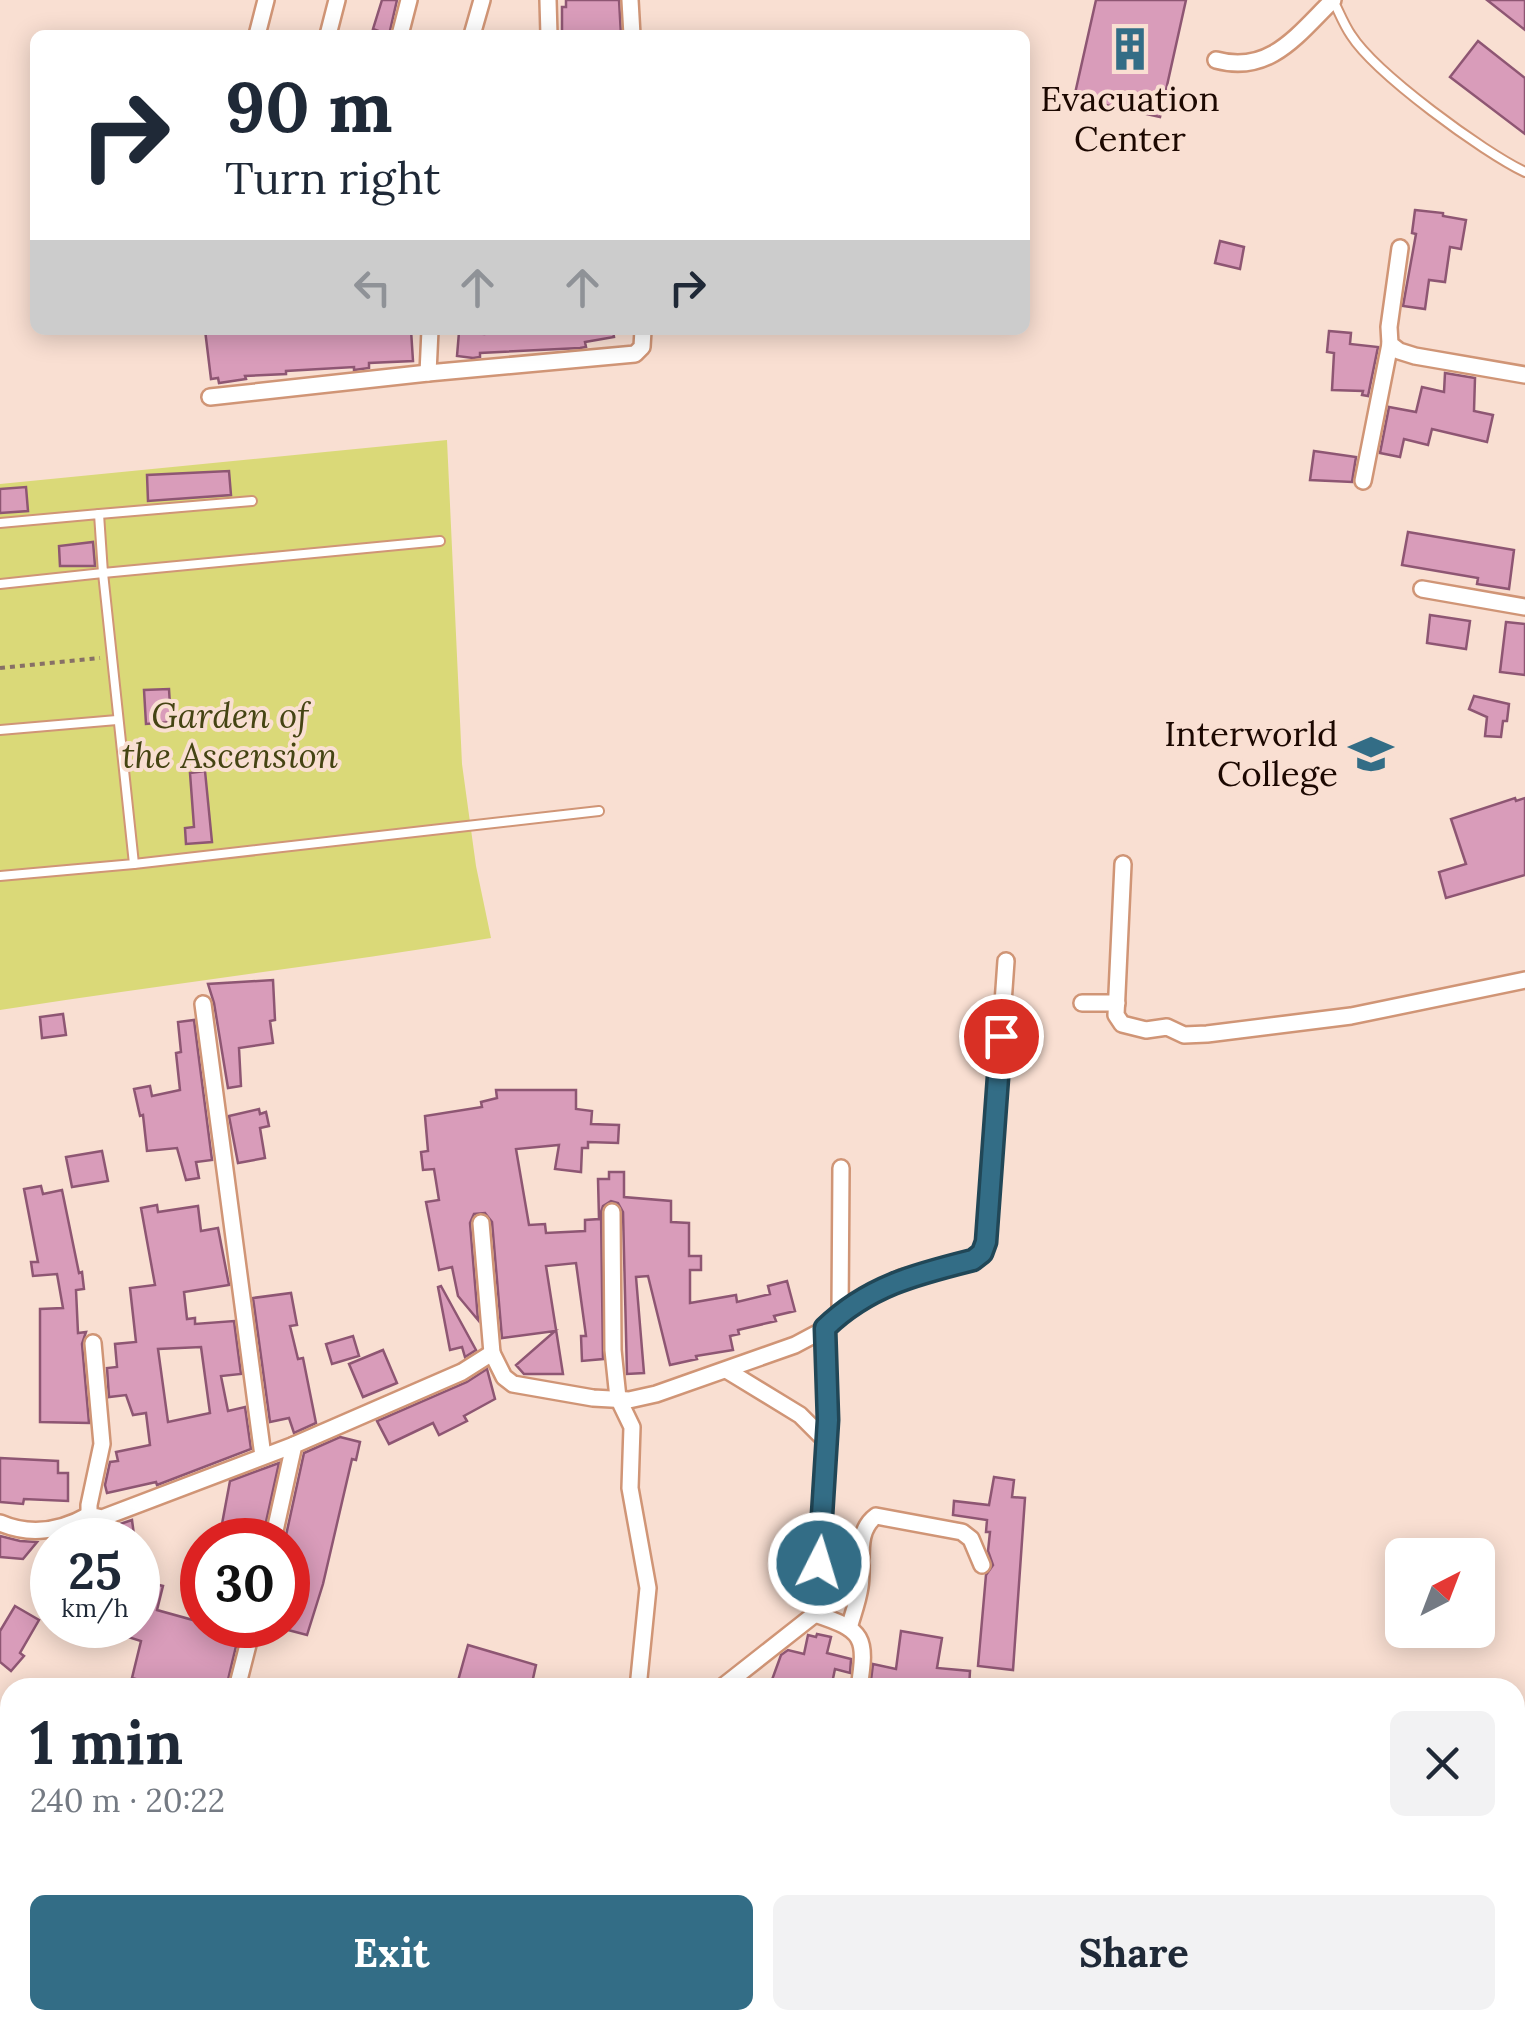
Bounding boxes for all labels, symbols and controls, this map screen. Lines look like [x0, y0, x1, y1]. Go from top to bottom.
building icon: Evacuation Center [1106, 25, 1154, 73]
text: 90 m [225, 62, 393, 151]
icon: right [60, 70, 190, 200]
place label: Evacuation Center [1040, 76, 1220, 161]
text: Turn right [225, 149, 441, 206]
icon: left [345, 260, 400, 315]
icon: ahead [450, 260, 505, 315]
icon: ahead [555, 260, 610, 315]
icon: right [660, 260, 715, 315]
park label: Garden of the Ascension [122, 693, 339, 778]
place label: Interworld College [1164, 711, 1338, 796]
school or university icon: Interworld College [1347, 730, 1395, 778]
pin [959, 994, 1044, 1079]
icon: arrive [974, 1009, 1029, 1064]
position arrow [767, 1511, 871, 1615]
speed limit sign: 30 [180, 1518, 310, 1648]
north arrow [1385, 1538, 1495, 1648]
map controls [1385, 1538, 1495, 1648]
text: 25 [68, 1539, 122, 1603]
text: km/h [61, 1592, 129, 1624]
text: 1 min [30, 1704, 183, 1780]
button: close [1390, 1711, 1495, 1816]
text: 240 m · 20:22 [30, 1780, 225, 1821]
button: Exit [30, 1895, 753, 2010]
button: Share [773, 1895, 1495, 2010]

